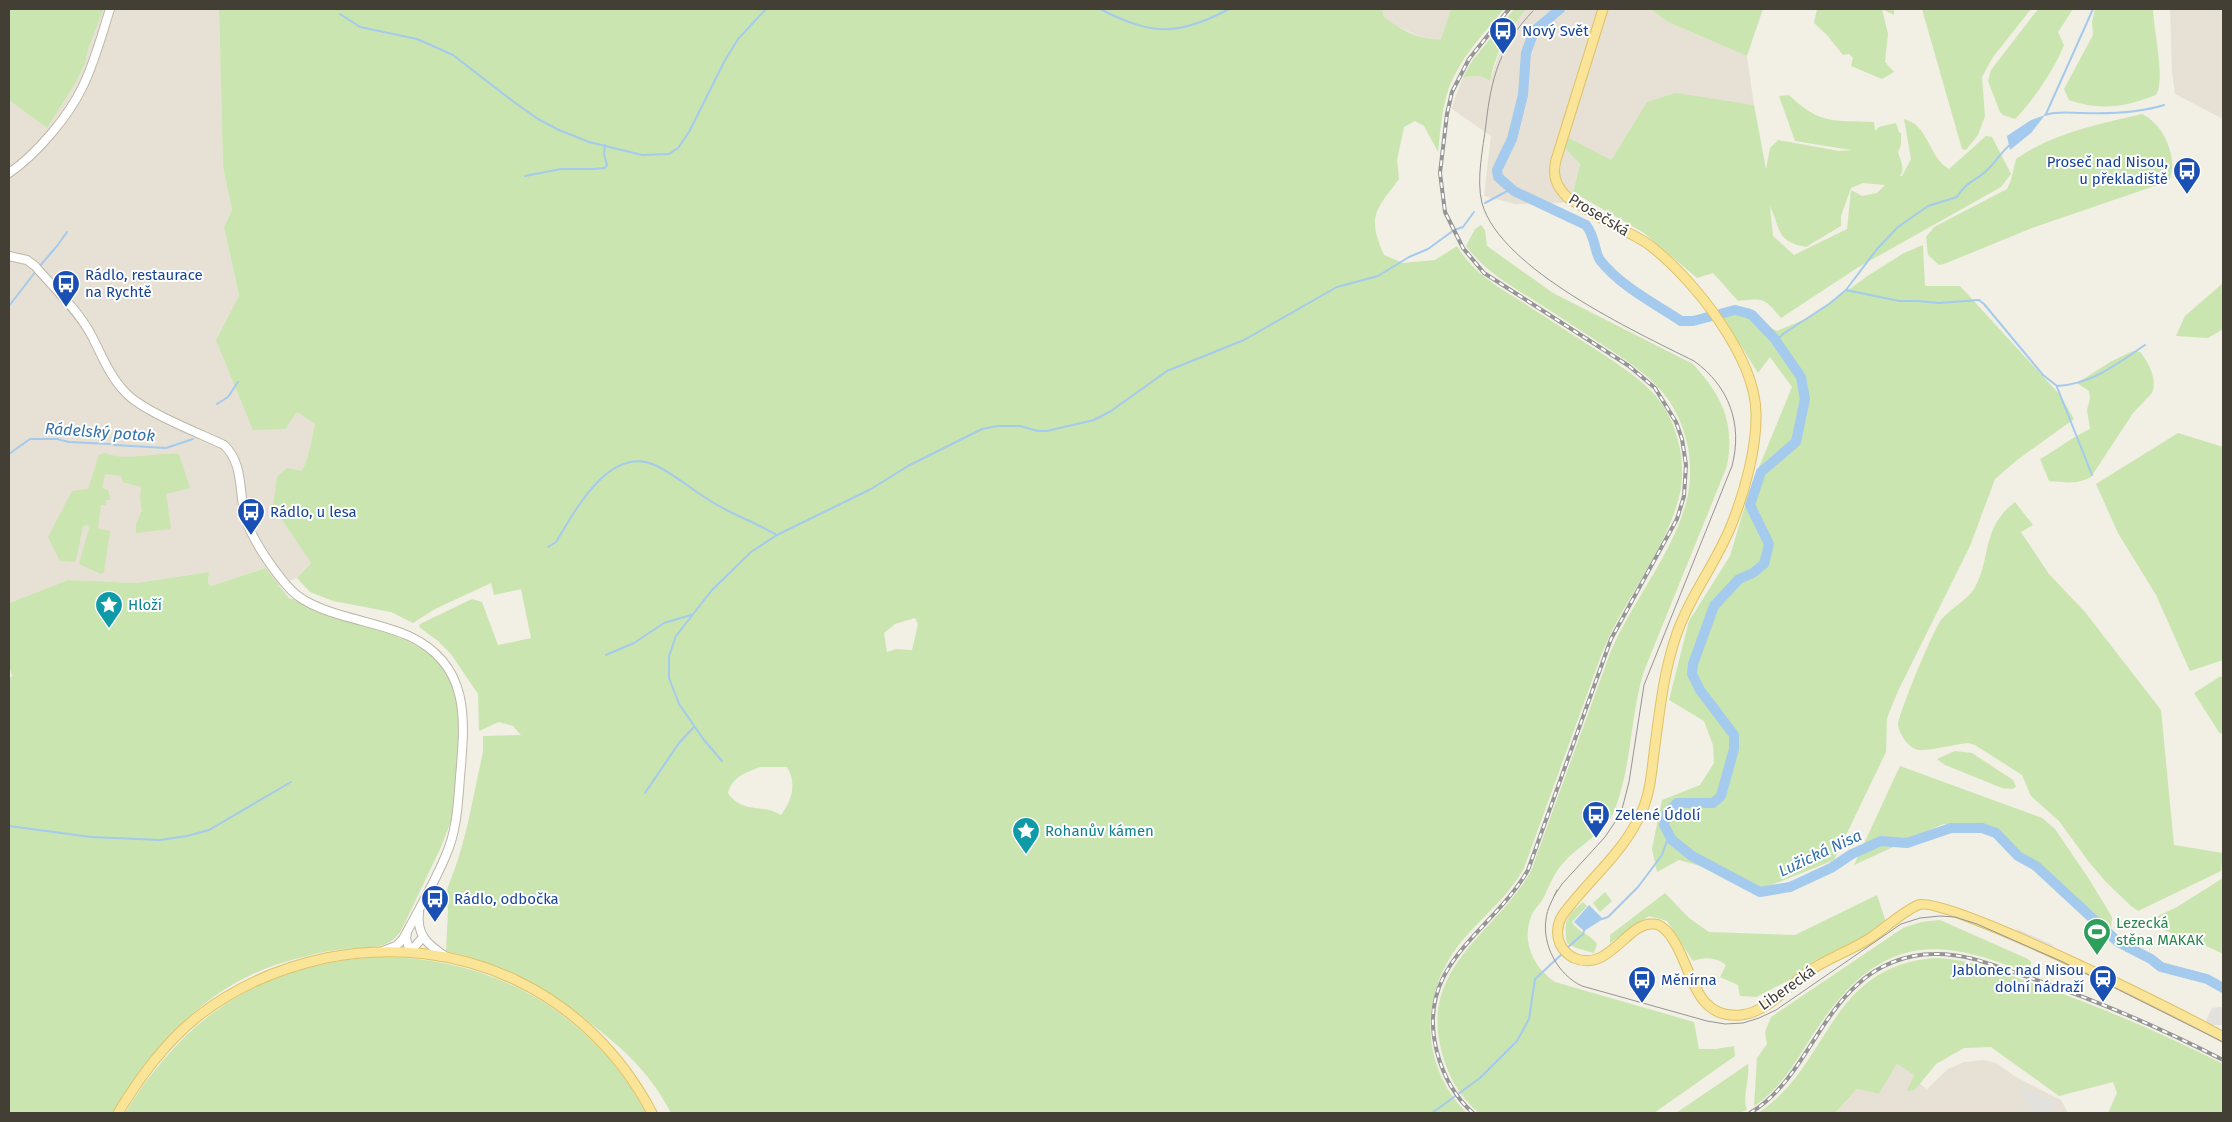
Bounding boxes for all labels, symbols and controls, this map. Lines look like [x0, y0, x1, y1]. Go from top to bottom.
bus stop icon: Nový Svět [1488, 16, 1518, 55]
place label: Nový Svět [1522, 22, 1589, 40]
place label: Proseč nad Nisou, u překladiště [2047, 153, 2168, 188]
bus stop icon: Proseč nad Nisou, u překladiště [2172, 156, 2202, 195]
street label: Prosečská [1565, 190, 1633, 240]
place label: Rádlo, restaurace na Rychtě [85, 266, 203, 301]
bus stop icon: Rádlo, restaurace na Rychtě [51, 269, 81, 308]
water label: Rádelský potok [44, 419, 156, 445]
bus stop icon: Rádlo, u lesa [236, 497, 266, 536]
place label: Rádlo, u lesa [270, 503, 357, 521]
place icon: Hloží [94, 590, 124, 629]
place label: Hloží [128, 596, 162, 614]
bus stop icon: Zelené Údolí [1581, 800, 1611, 839]
place label: Zelené Údolí [1615, 806, 1700, 824]
place icon: Rohanův kámen [1011, 816, 1041, 855]
place label: Rohanův kámen [1045, 822, 1154, 840]
water label: Lužická Nisa [1775, 825, 1865, 881]
bus stop icon: Rádlo, odbočka [420, 884, 450, 923]
place label: Rádlo, odbočka [454, 890, 559, 908]
place label: Lezecká stěna MAKAK [2116, 914, 2204, 949]
sports icon: Lezecká stěna MAKAK [2082, 917, 2112, 956]
place label: Jablonec nad Nisou dolní nádraží [1952, 961, 2084, 996]
street label: Liberecká [1755, 962, 1819, 1014]
station icon: Jablonec nad Nisou dolní nádraží [2088, 964, 2118, 1003]
bus stop icon: Měnírna [1627, 965, 1657, 1004]
place label: Měnírna [1661, 971, 1717, 989]

